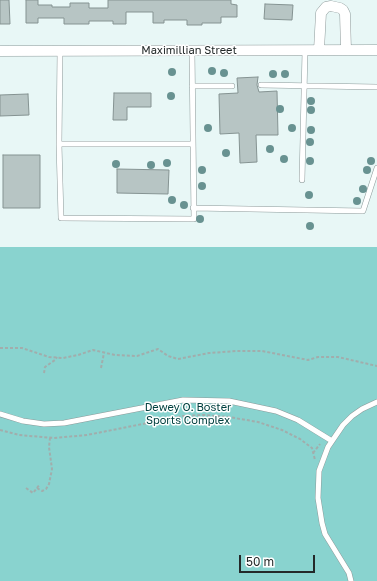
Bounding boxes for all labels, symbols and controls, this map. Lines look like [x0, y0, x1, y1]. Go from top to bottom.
street label: Maximillian Street [141, 44, 237, 58]
park label: Dewey O. Boster Sports Complex [145, 401, 231, 427]
scale bar [241, 547, 317, 573]
text: 50 m [246, 554, 274, 569]

